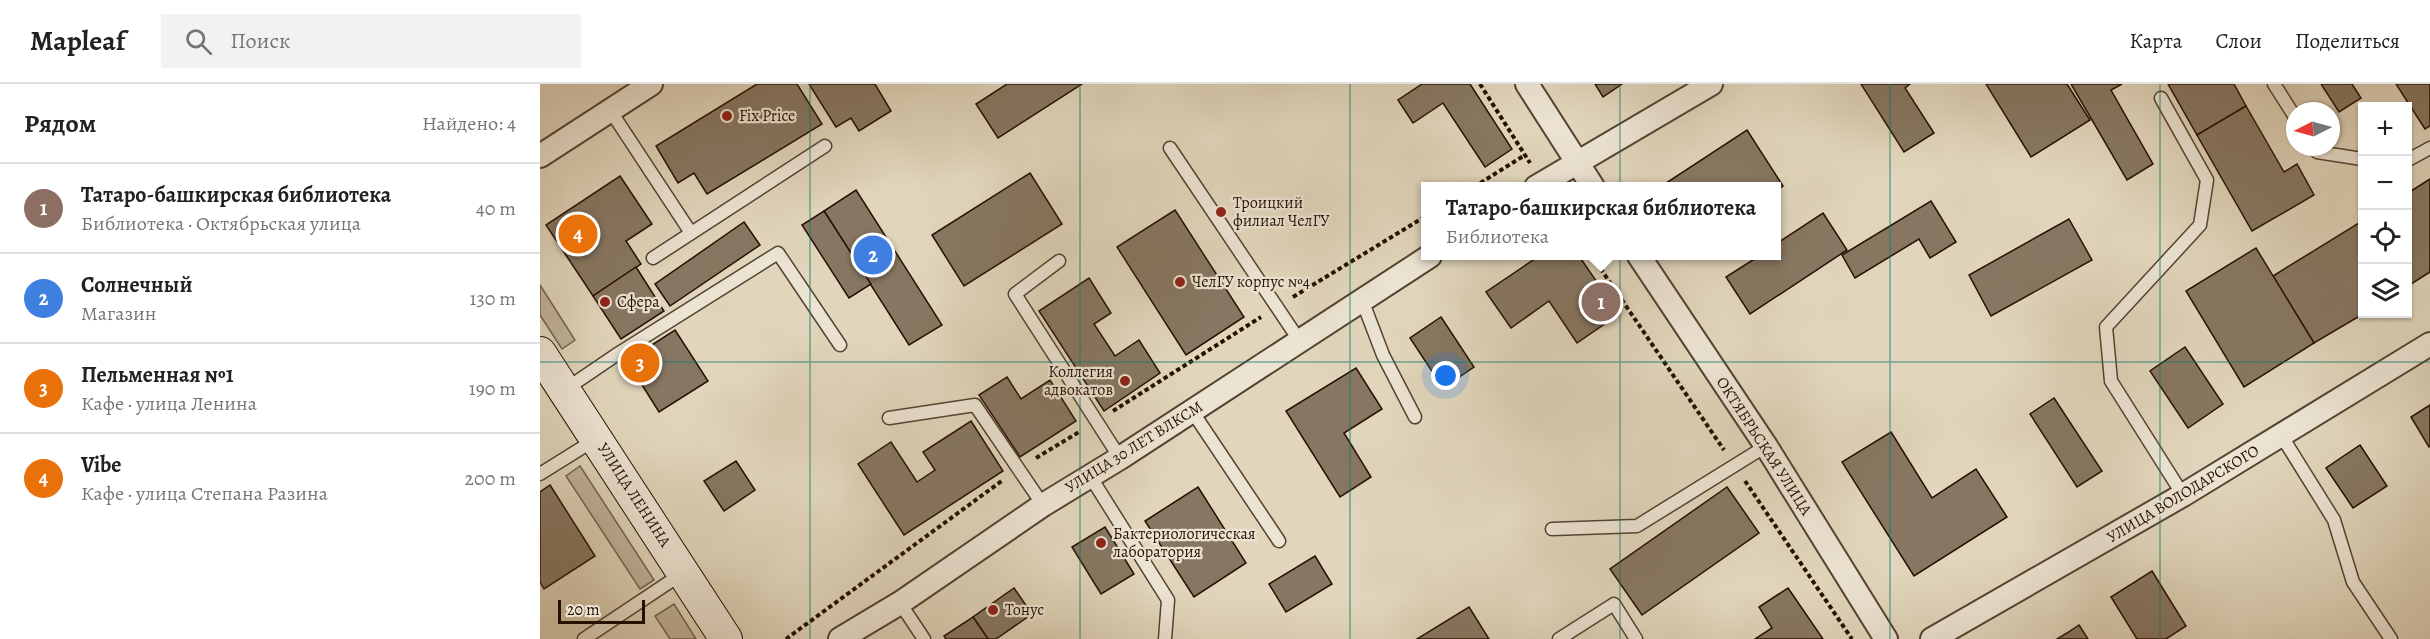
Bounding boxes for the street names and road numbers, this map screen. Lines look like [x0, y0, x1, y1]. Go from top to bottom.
street label: ОКТЯБРЬСКАЯ УЛИЦА [1711, 372, 1817, 520]
street label: УЛИЦА 30 ЛЕТ ВЛКСМ [1061, 396, 1207, 498]
street label: УЛИЦА ЛЕНИНА [592, 439, 676, 552]
street label: УЛИЦА ВОЛОДАРСКОГО [2103, 440, 2263, 548]

